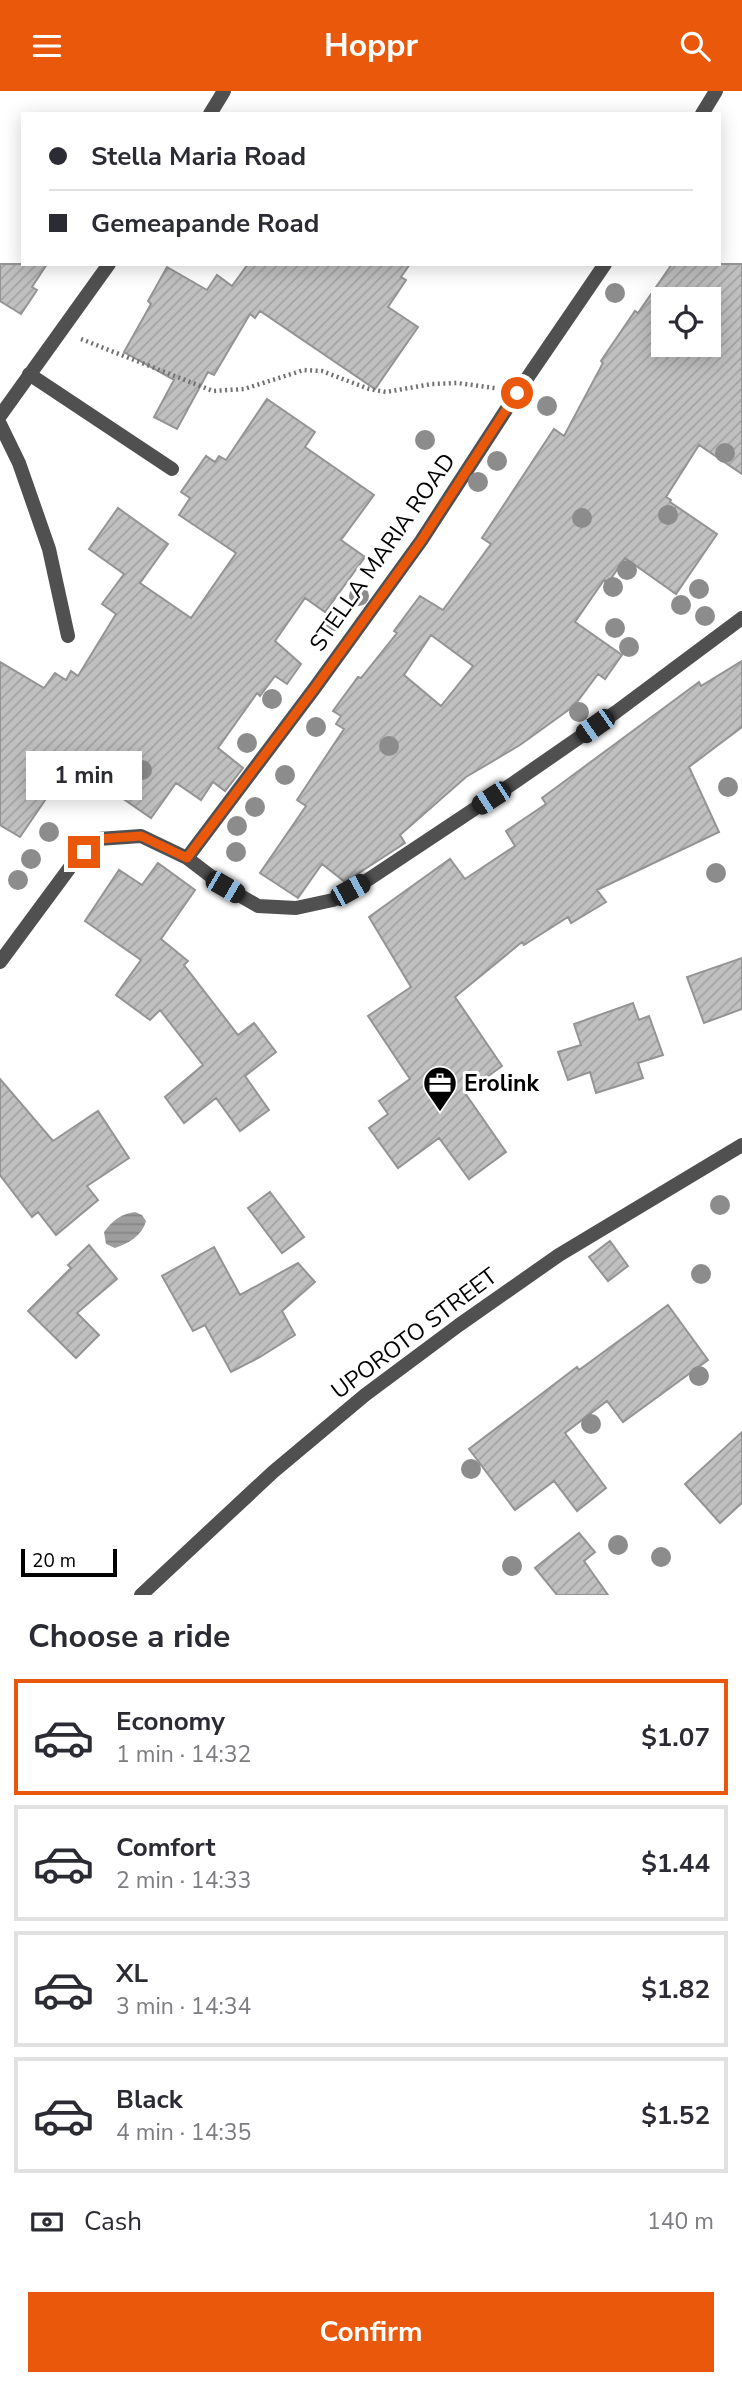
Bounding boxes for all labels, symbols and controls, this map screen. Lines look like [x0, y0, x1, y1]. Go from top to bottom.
text: Hoppr [324, 24, 418, 67]
icon: menu [28, 27, 66, 65]
icon: search [676, 27, 714, 65]
text: Stella Maria Road [91, 139, 306, 174]
text: Gemeapande Road [91, 206, 319, 241]
map controls [651, 287, 721, 357]
button: locate [651, 287, 721, 357]
route start [501, 377, 533, 409]
street label: STELLA MARIA ROAD [302, 447, 463, 657]
car [572, 705, 619, 747]
callout: 1 min [26, 751, 142, 799]
text: 1 min [54, 760, 114, 791]
car [468, 778, 515, 818]
route end [68, 836, 100, 868]
car [202, 867, 249, 907]
car [327, 871, 374, 909]
office icon: Erolink [421, 1064, 459, 1113]
place label: Erolink [464, 1068, 539, 1099]
street label: UPOROTO STREET [325, 1261, 504, 1406]
scale bar [21, 1546, 117, 1578]
text: 20 m [32, 1548, 76, 1574]
text: Choose a ride [28, 1615, 230, 1658]
text: Economy [116, 1704, 225, 1739]
icon: car [32, 1706, 95, 1769]
text: $1.07 [641, 1720, 710, 1755]
text: 1 min · 14:32 [116, 1739, 251, 1770]
text: Comfort [116, 1830, 216, 1865]
icon: car [32, 1832, 95, 1895]
text: $1.44 [641, 1846, 710, 1881]
text: 2 min · 14:33 [116, 1865, 251, 1896]
text: XL [116, 1956, 148, 1991]
icon: car [32, 1958, 95, 2021]
text: $1.82 [641, 1972, 710, 2007]
text: 3 min · 14:34 [116, 1991, 251, 2022]
text: Black [116, 2082, 183, 2117]
icon: car [32, 2084, 95, 2147]
text: $1.52 [641, 2098, 710, 2133]
text: 4 min · 14:35 [116, 2117, 251, 2148]
icon: cash [28, 2203, 66, 2241]
text: Cash [84, 2204, 142, 2239]
text: 140 m [647, 2206, 714, 2237]
button: Confirm [28, 2292, 714, 2372]

